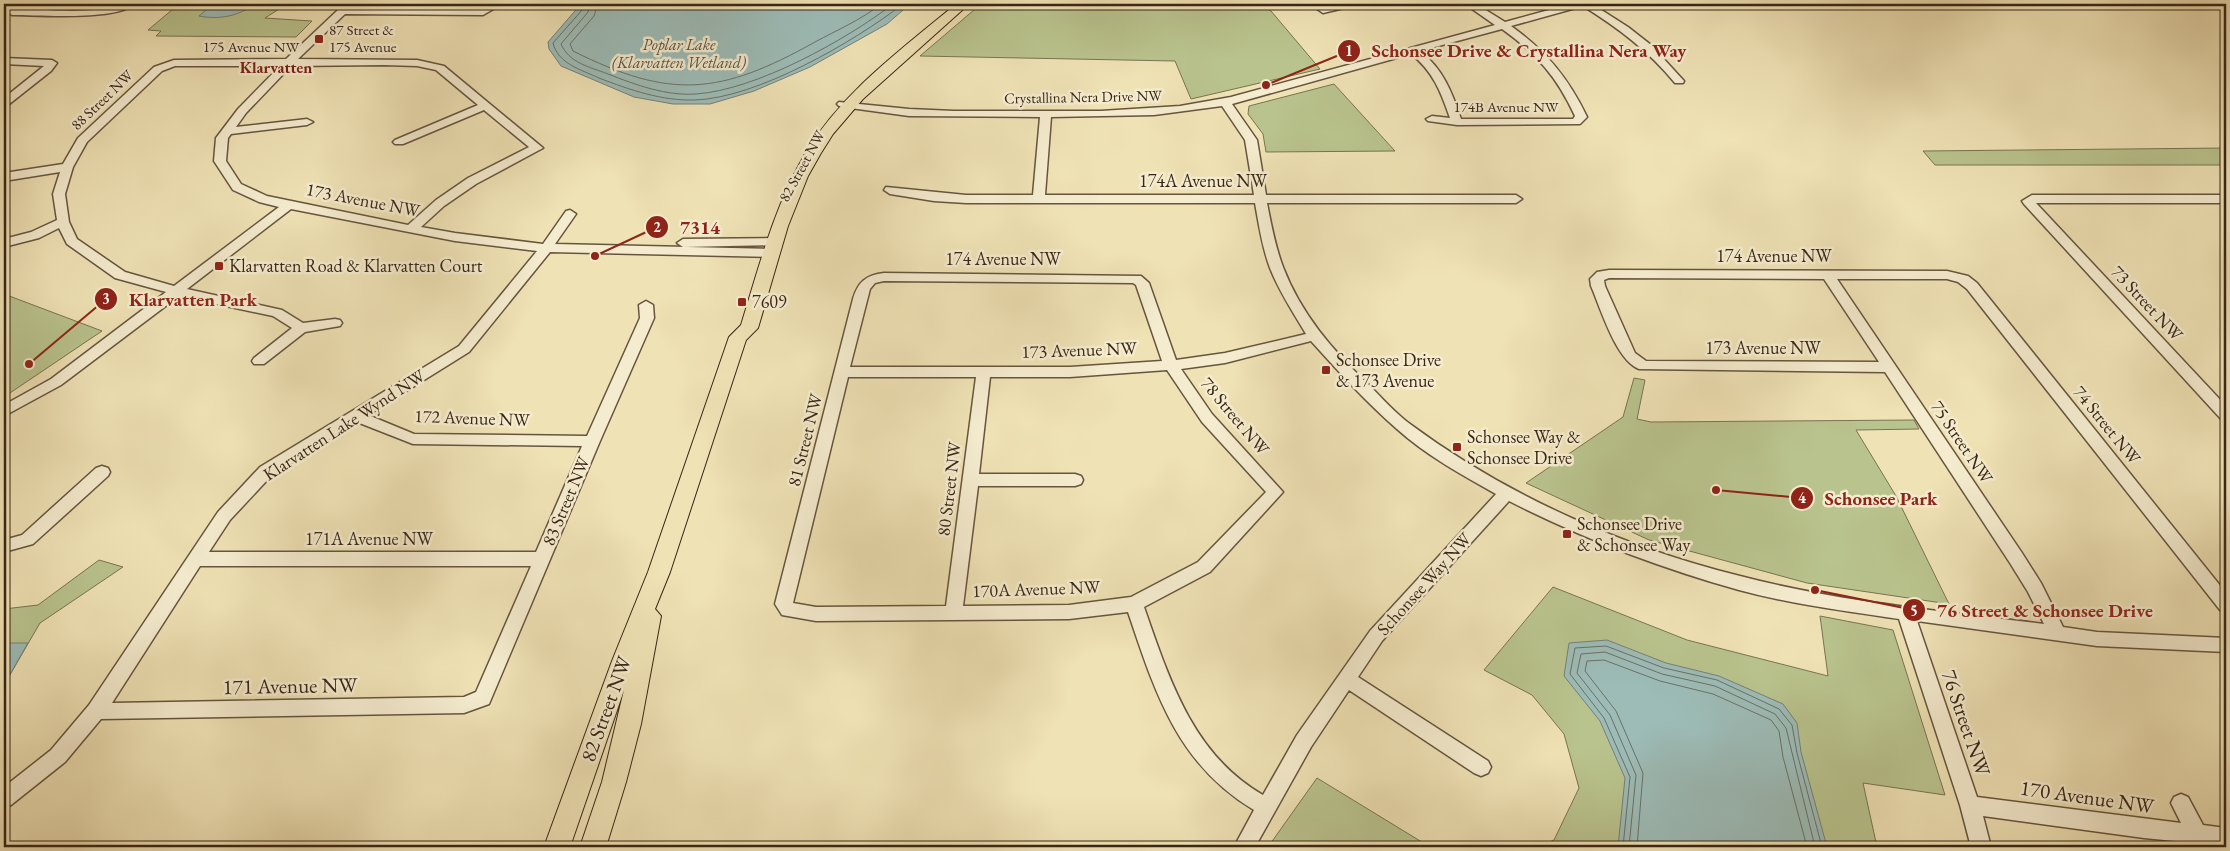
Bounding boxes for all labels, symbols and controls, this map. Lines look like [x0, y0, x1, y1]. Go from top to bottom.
place label: 87 Street & 175 Avenue [329, 20, 397, 56]
marker: 87 Street & 175 Avenue [313, 33, 325, 45]
water label: Poplar Lake (Klarvatten Wetland) [612, 34, 746, 73]
callout: Schonsee Drive & Crystallina Nera Way [1336, 34, 1696, 68]
street label: 175 Avenue NW [203, 37, 299, 56]
text: Schonsee Drive & Crystallina Nera Way [1372, 38, 1687, 63]
text: 1 [1345, 41, 1353, 60]
district label: Klarvatten [240, 57, 312, 78]
street label: 88 Street NW [67, 65, 137, 134]
street label: Crystallina Nera Drive NW [1004, 86, 1162, 107]
street label: 174B Avenue NW [1453, 97, 1559, 116]
street label: 82 Street NW [774, 126, 829, 205]
street label: 174A Avenue NW [1139, 169, 1267, 192]
street label: 173 Avenue NW [304, 177, 422, 222]
callout: 7314 [644, 210, 730, 244]
text: 7314 [680, 215, 721, 240]
text: 2 [653, 217, 661, 236]
street label: 174 Avenue NW [1716, 244, 1832, 267]
street label: 174 Avenue NW [945, 247, 1061, 270]
place label: Klarvatten Road & Klarvatten Court [229, 254, 483, 277]
marker: Klarvatten Road & Klarvatten Court [213, 260, 225, 272]
street label: 73 Street NW [2107, 260, 2188, 346]
callout: Klarvatten Park [94, 282, 267, 316]
text: Klarvatten Park [129, 287, 258, 312]
text: 3 [102, 289, 110, 308]
place label: 7609 [752, 290, 787, 313]
marker: 7609 [736, 296, 748, 308]
street label: 173 Avenue NW [1021, 336, 1138, 363]
street label: 173 Avenue NW [1705, 336, 1821, 359]
place label: Schonsee Drive & 173 Avenue [1336, 348, 1441, 392]
street label: Klarvatten Lake Wynd NW [259, 363, 429, 485]
marker: Schonsee Drive & 173 Avenue [1320, 364, 1332, 376]
street label: 78 Street NW [1196, 372, 1275, 460]
street label: 74 Street NW [2069, 381, 2146, 469]
street label: 81 Street NW [782, 391, 827, 489]
street label: 75 Street NW [1926, 396, 1999, 488]
street label: 172 Avenue NW [414, 404, 531, 431]
place label: Schonsee Way & Schonsee Drive [1467, 425, 1581, 469]
street label: 80 Street NW [931, 440, 966, 537]
marker: Schonsee Way & Schonsee Drive [1451, 441, 1463, 453]
street label: 83 Street NW [536, 452, 595, 549]
callout: Schonsee Park [1789, 481, 1947, 515]
text: Schonsee Park [1825, 486, 1938, 511]
text: 4 [1798, 488, 1807, 507]
place label: Schonsee Drive & Schonsee Way [1577, 512, 1691, 556]
street label: 171A Avenue NW [305, 527, 433, 550]
street label: Schonsee Way NW [1371, 527, 1476, 640]
marker: Schonsee Drive & Schonsee Way [1561, 528, 1573, 540]
street label: 170A Avenue NW [972, 575, 1101, 602]
callout: 76 Street & Schonsee Drive [1902, 593, 2163, 627]
text: 76 Street & Schonsee Drive [1937, 598, 2153, 623]
text: 5 [1910, 601, 1918, 620]
street label: 82 Street NW [574, 652, 637, 765]
street label: 76 Street NW [1936, 666, 1997, 780]
street label: 171 Avenue NW [222, 671, 358, 700]
street label: 170 Avenue NW [2018, 774, 2156, 819]

